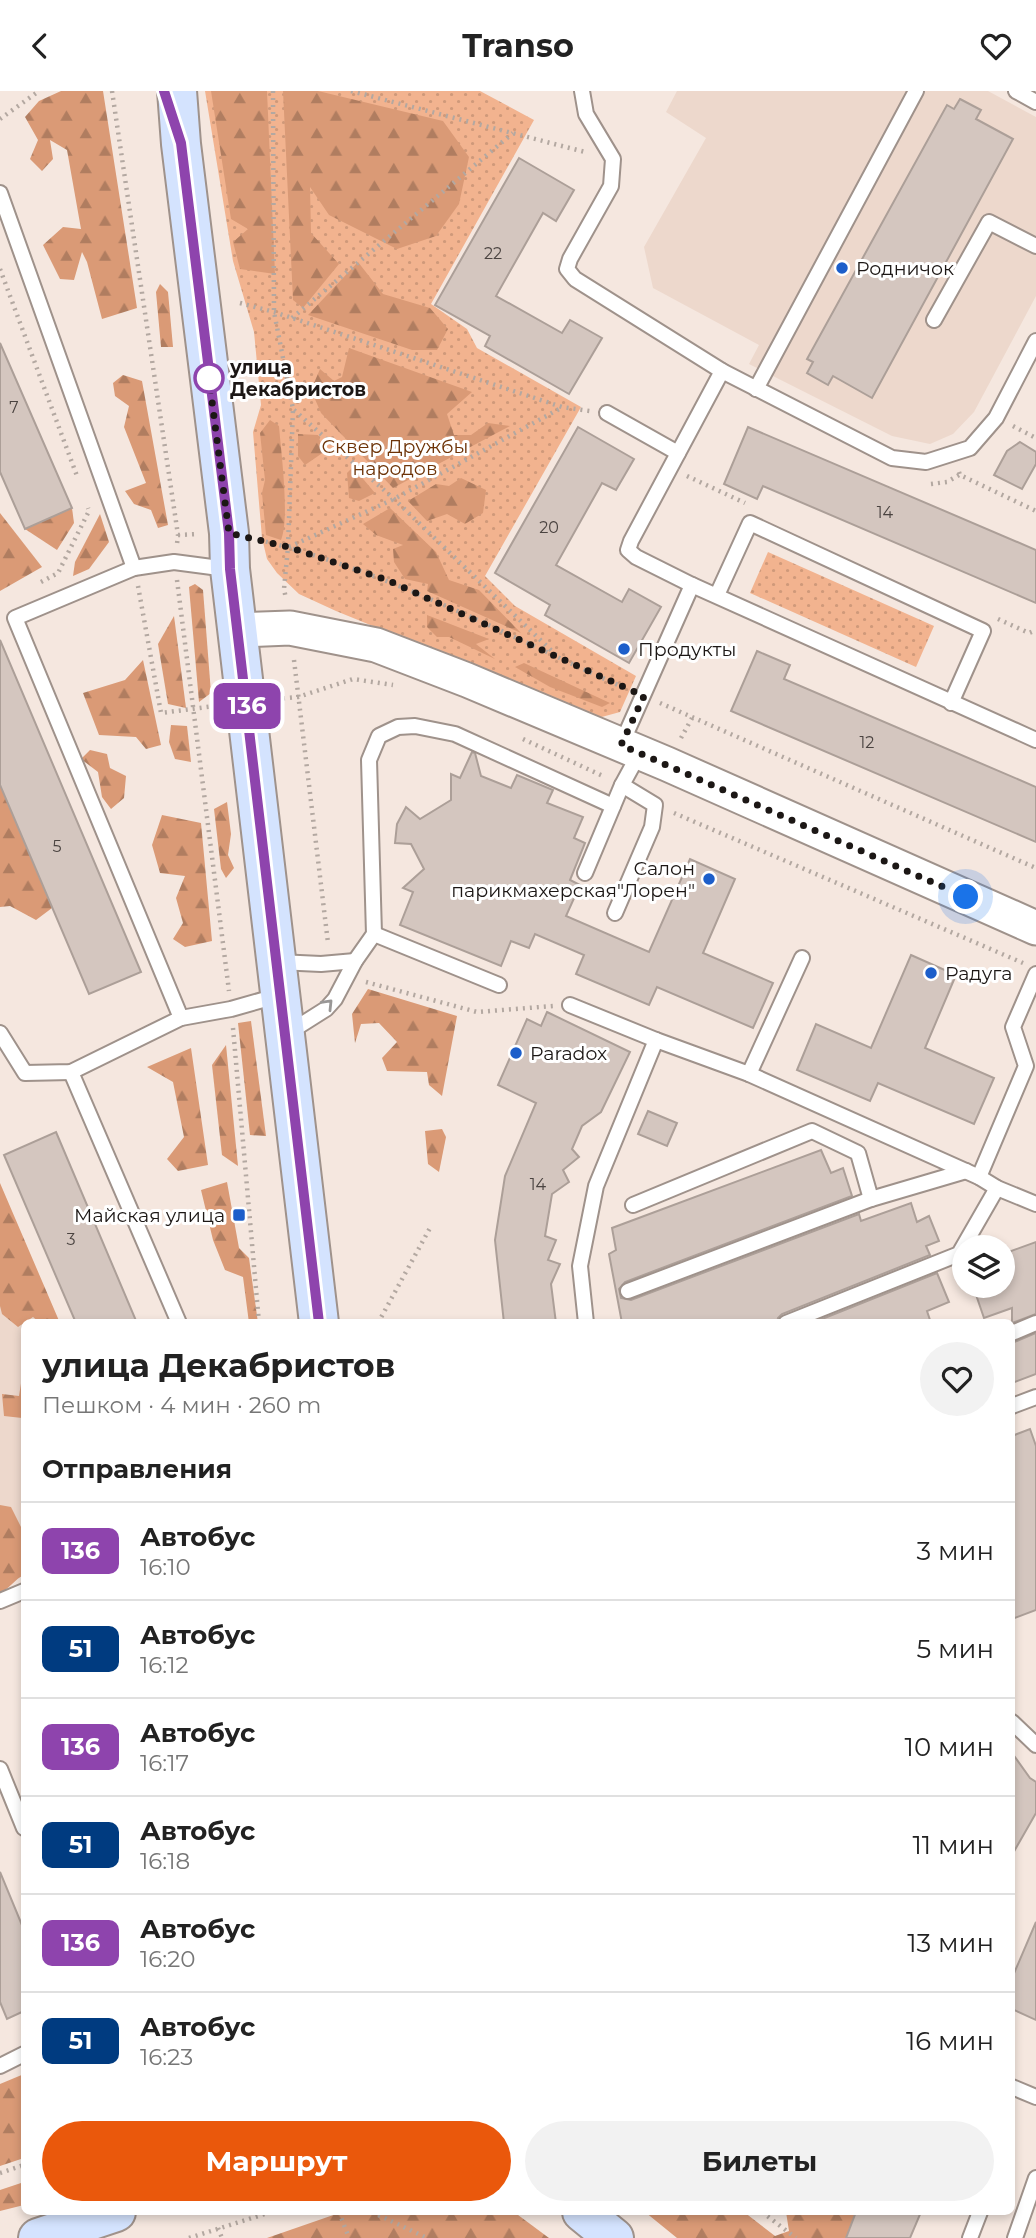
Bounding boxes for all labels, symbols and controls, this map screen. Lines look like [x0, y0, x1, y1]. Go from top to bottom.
text: Transo [462, 26, 574, 65]
icon: back [21, 27, 59, 65]
icon: heart [977, 27, 1015, 65]
house number: 22 [484, 244, 502, 263]
place label: Родничок [856, 257, 954, 280]
marker: Родничок [834, 260, 850, 276]
place label: улица Декабристов [229, 356, 366, 401]
marker: улица Декабристов [194, 363, 224, 393]
house number: 7 [9, 398, 19, 417]
park label: Сквер Дружбы народов [321, 435, 469, 480]
house number: 14 [877, 503, 894, 522]
house number: 20 [539, 518, 559, 537]
place label: Продукты [638, 638, 736, 661]
marker: Продукты [616, 641, 632, 657]
line badge: 136 [207, 683, 287, 729]
text: 136 [228, 691, 266, 720]
house number: 12 [860, 733, 874, 752]
house number: 5 [52, 837, 62, 856]
place label: Салон парикмахерская"Лорен" [451, 857, 695, 902]
marker: Салон парикмахерская"Лорен" [701, 871, 717, 887]
your location [948, 879, 983, 914]
place label: Радуга [945, 962, 1012, 985]
marker: Радуга [923, 965, 939, 981]
one-way arrow [320, 999, 332, 1012]
place label: Paradox [530, 1042, 607, 1065]
marker: Paradox [508, 1045, 524, 1061]
house number: 14 [530, 1175, 547, 1194]
place label: Майская улица [74, 1204, 225, 1227]
marker: Майская улица [231, 1207, 247, 1223]
house number: 3 [66, 1230, 76, 1249]
map controls [952, 1235, 1015, 1298]
button: layers [952, 1235, 1015, 1298]
button: heart [920, 1342, 994, 1416]
text: улица Декабристов [42, 1345, 395, 1385]
text: Пешком · 4 мин · 260 m [42, 1391, 321, 1419]
text: Отправления [42, 1453, 232, 1485]
text: Автобус [140, 1521, 255, 1553]
text: 3 мин [917, 1535, 994, 1567]
text: 136 [61, 1536, 100, 1565]
text: 16:10 [140, 1553, 191, 1581]
text: Автобус [140, 1619, 255, 1651]
text: 5 мин [916, 1633, 994, 1665]
text: 51 [69, 1634, 92, 1663]
text: 16:12 [140, 1651, 189, 1679]
text: Автобус [140, 1717, 255, 1749]
text: 10 мин [905, 1731, 994, 1763]
text: 136 [61, 1732, 100, 1761]
text: 16:17 [140, 1749, 189, 1777]
text: Автобус [140, 1815, 255, 1847]
text: 11 мин [912, 1829, 994, 1861]
text: 51 [69, 1830, 92, 1859]
text: 16:18 [140, 1847, 190, 1875]
text: Автобус [140, 1913, 255, 1945]
text: 13 мин [907, 1927, 994, 1959]
text: 136 [61, 1928, 100, 1957]
text: 16:20 [140, 1945, 195, 1973]
text: Автобус [140, 2011, 255, 2043]
text: 16 мин [906, 2025, 994, 2057]
text: 51 [69, 2026, 92, 2055]
text: 16:23 [140, 2043, 193, 2071]
button: Маршрут [42, 2121, 511, 2201]
button: Билеты [525, 2121, 994, 2201]

